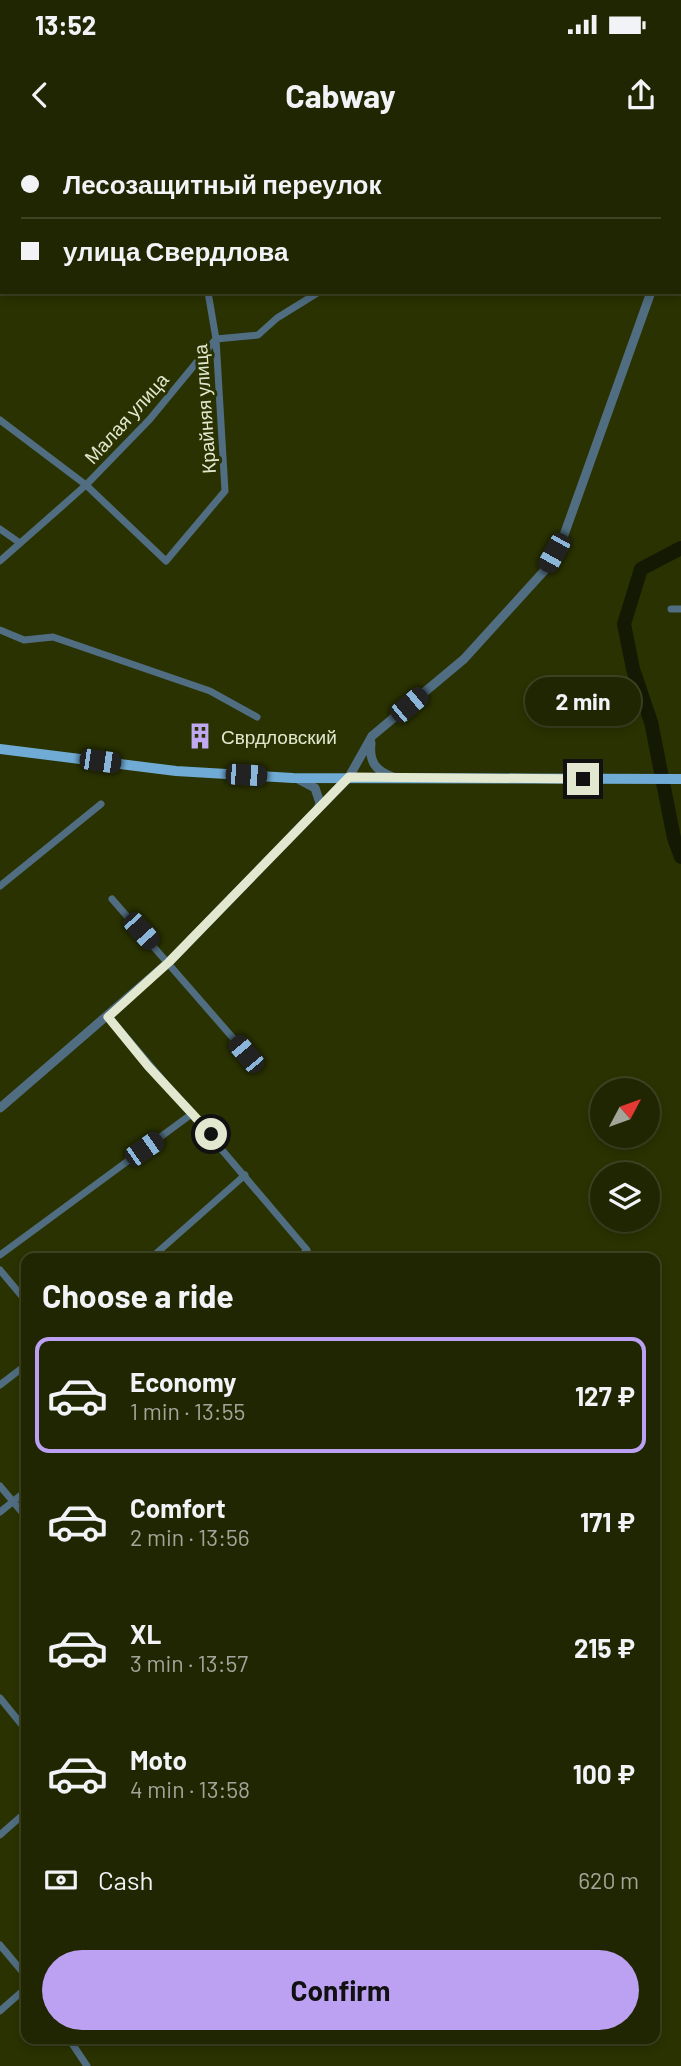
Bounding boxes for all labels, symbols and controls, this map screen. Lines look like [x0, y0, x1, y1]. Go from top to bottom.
text: 13:52 [35, 9, 96, 40]
icon: back [21, 76, 59, 114]
text: Cabway [285, 76, 396, 114]
icon: share [622, 76, 660, 114]
text: Лесозащитный переулок [63, 168, 382, 199]
text: улица Свердлова [63, 235, 288, 266]
street label: Крайняя улица [188, 343, 220, 475]
street label: Малая улица [79, 367, 173, 468]
car [535, 530, 574, 576]
callout: 2 min [525, 678, 641, 726]
car [387, 683, 432, 727]
text: 2 min [555, 687, 611, 715]
building icon: Сврдловский [185, 721, 215, 751]
place label: Сврдловский [221, 725, 337, 748]
car [78, 748, 123, 774]
car [225, 763, 268, 787]
route end [567, 763, 599, 795]
car [120, 908, 163, 954]
car [225, 1031, 268, 1077]
north arrow [590, 1078, 660, 1148]
map controls [590, 1078, 660, 1232]
route start [195, 1118, 227, 1150]
car [121, 1128, 168, 1170]
button: layers [590, 1162, 660, 1232]
text: Choose a ride [42, 1276, 234, 1314]
icon: car [46, 1364, 109, 1427]
text: Economy [130, 1366, 236, 1397]
text: 127 ₽ [575, 1380, 635, 1411]
text: 1 min · 13:55 [130, 1397, 245, 1425]
icon: car [46, 1490, 109, 1553]
text: Comfort [130, 1492, 226, 1523]
text: 171 ₽ [580, 1506, 635, 1537]
text: 2 min · 13:56 [130, 1523, 250, 1551]
icon: car [46, 1616, 109, 1679]
text: XL [130, 1618, 161, 1649]
text: 215 ₽ [574, 1632, 635, 1663]
text: 3 min · 13:57 [130, 1649, 248, 1677]
icon: car [46, 1742, 109, 1805]
text: Moto [130, 1744, 187, 1775]
text: 100 ₽ [573, 1758, 635, 1789]
text: 4 min · 13:58 [130, 1775, 250, 1803]
icon: cash [42, 1861, 80, 1899]
text: Cash [98, 1864, 153, 1895]
text: 620 m [578, 1866, 639, 1894]
button: Confirm [42, 1950, 639, 2030]

